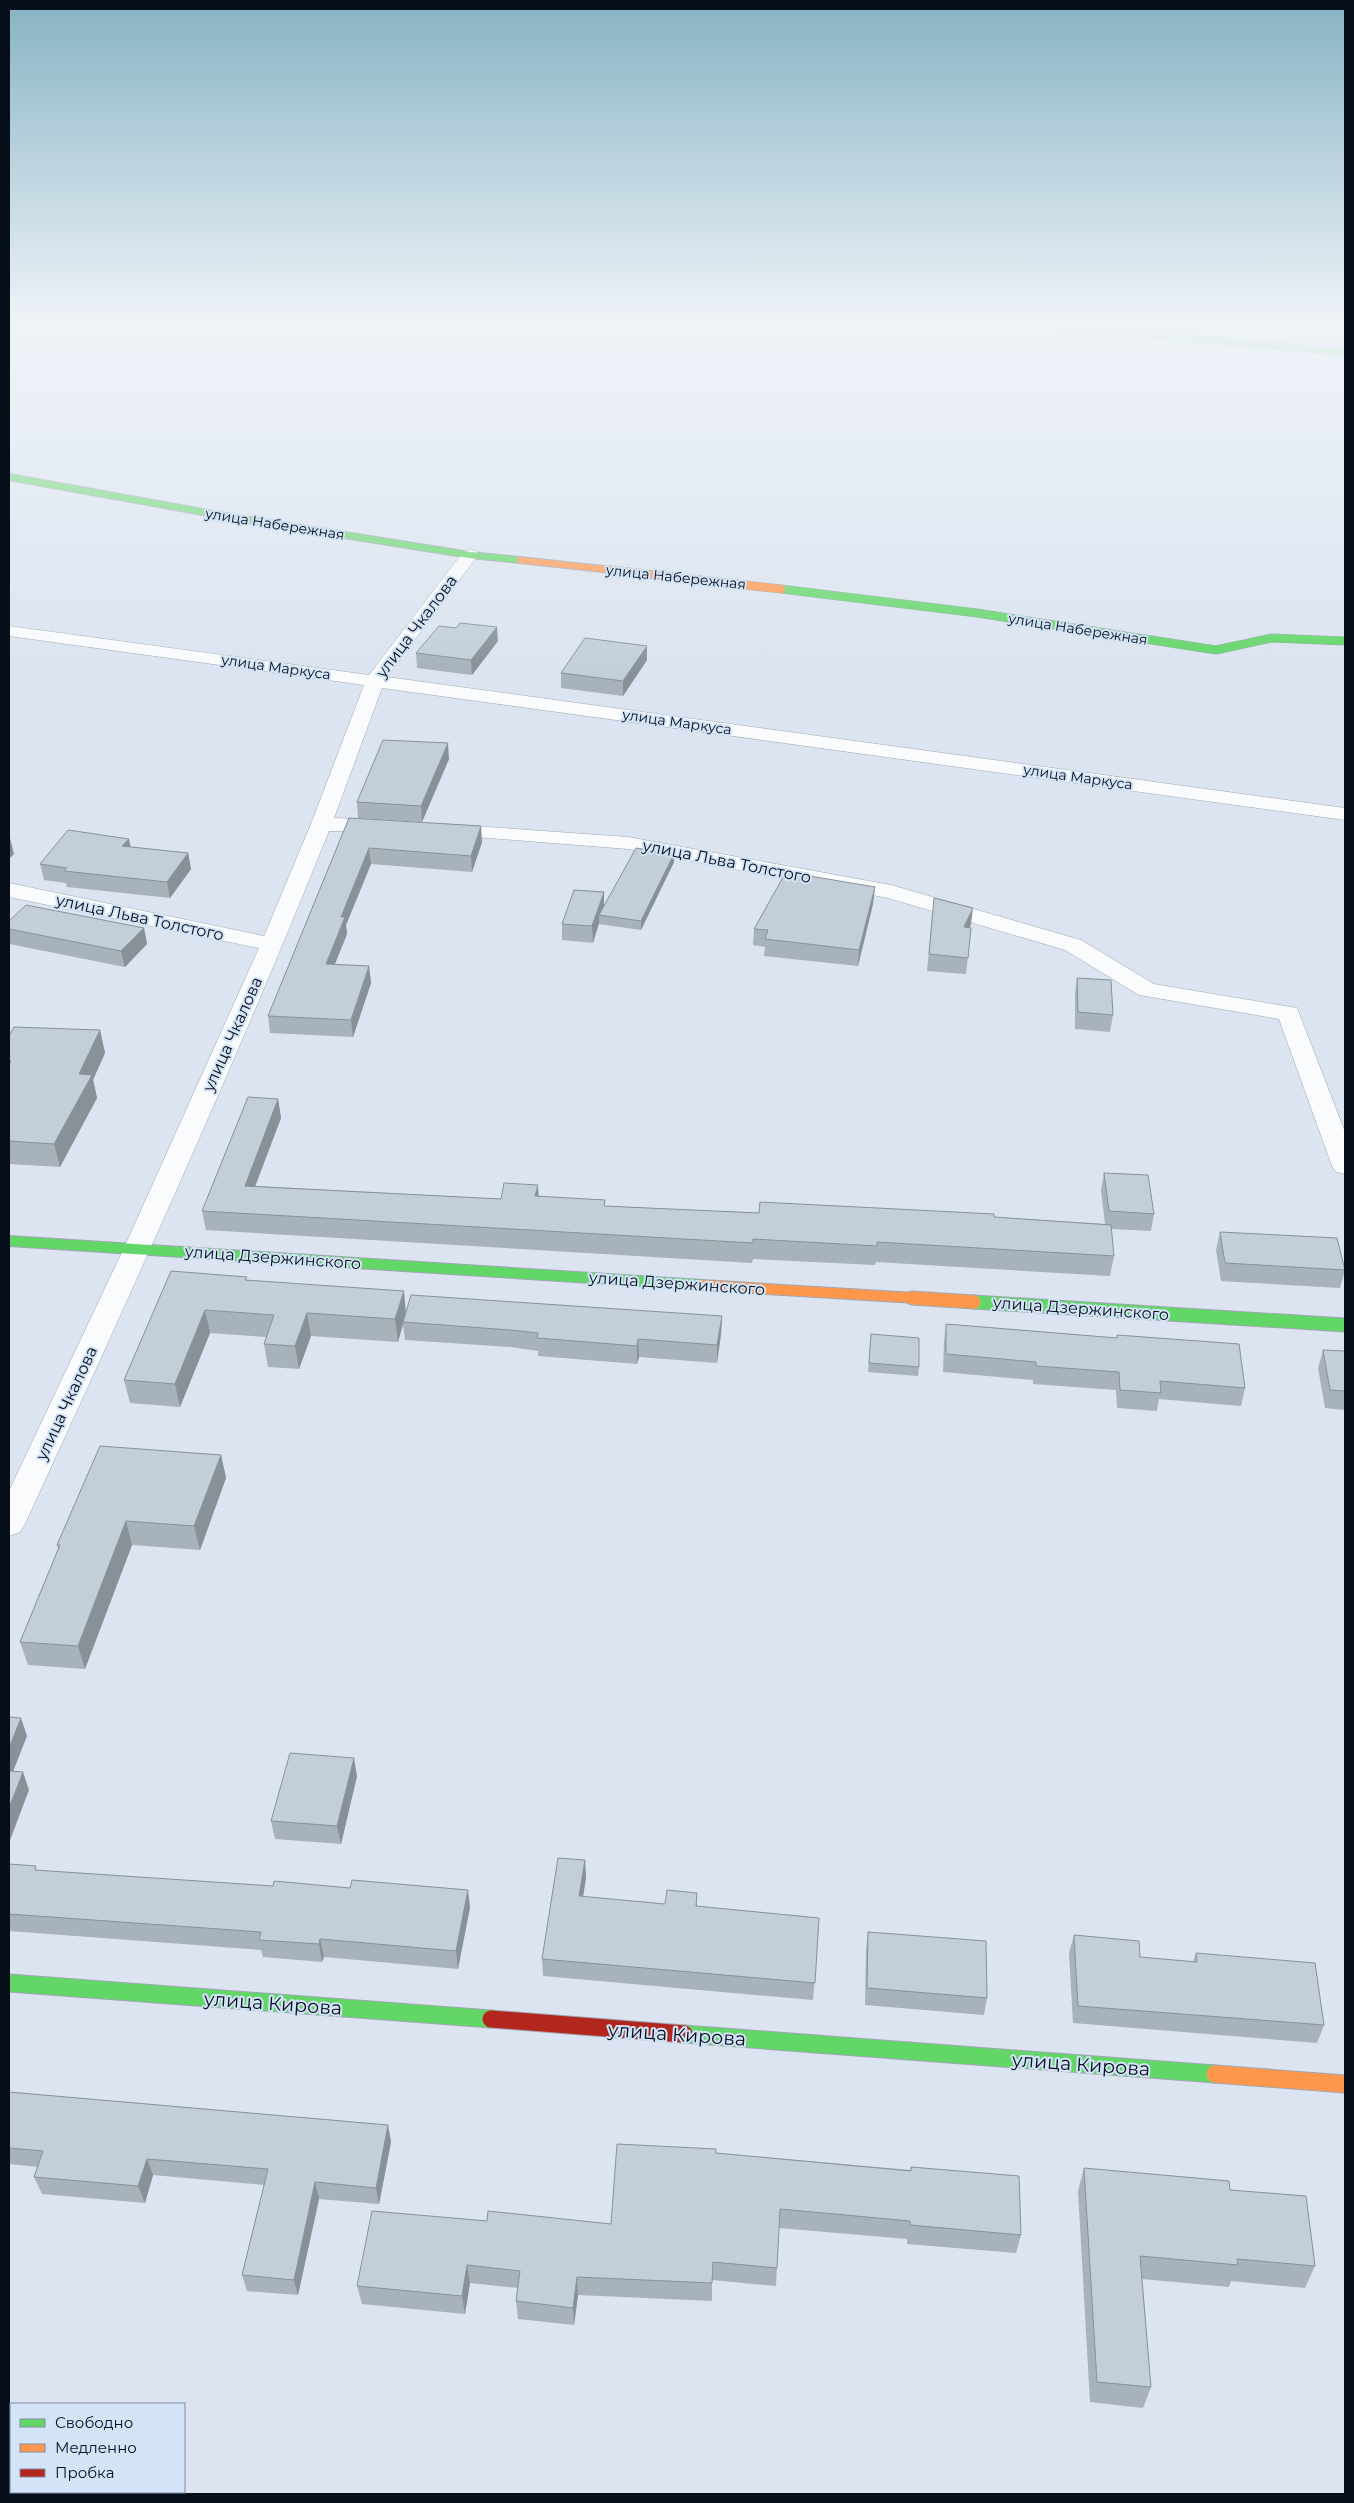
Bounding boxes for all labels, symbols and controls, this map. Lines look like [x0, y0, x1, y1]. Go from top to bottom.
street label: улица Набережная [203, 504, 346, 544]
street label: улица Набережная [604, 561, 747, 593]
street label: улица Чкалова [371, 571, 461, 682]
street label: улица Набережная [1006, 609, 1149, 649]
street label: улица Маркуса [219, 650, 332, 684]
street label: улица Маркуса [620, 705, 733, 739]
street label: улица Маркуса [1021, 760, 1134, 794]
street label: улица Льва Толстого [640, 836, 813, 887]
street label: улица Льва Толстого [53, 890, 226, 945]
street label: улица Чкалова [198, 974, 266, 1095]
street label: улица Дзержинского [183, 1242, 362, 1273]
street label: улица Дзержинского [587, 1268, 766, 1299]
street label: улица Дзержинского [991, 1293, 1170, 1324]
street label: улица Чкалова [31, 1343, 101, 1464]
street label: улица Кирова [202, 1987, 343, 2020]
street label: улица Кирова [606, 2018, 747, 2051]
street label: улица Кирова [1010, 2048, 1151, 2081]
legend [10, 2403, 185, 2493]
text: Свободно [55, 2413, 133, 2432]
text: Медленно [55, 2438, 137, 2457]
text: Пробка [55, 2463, 114, 2482]

